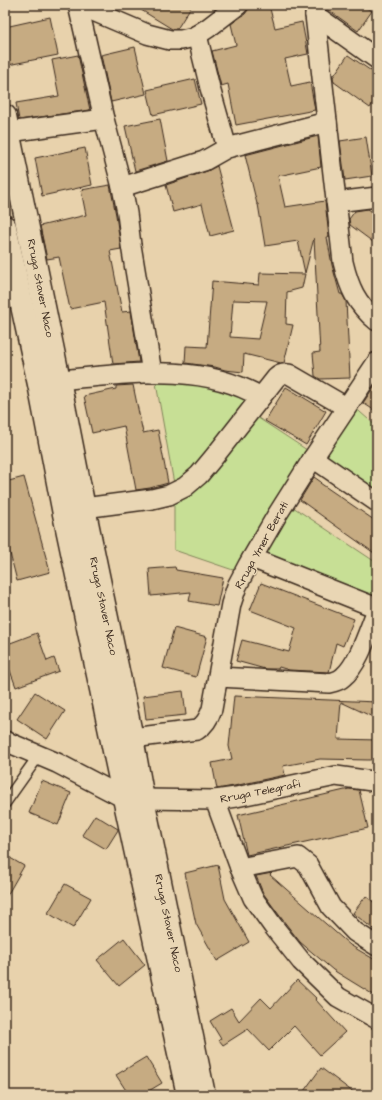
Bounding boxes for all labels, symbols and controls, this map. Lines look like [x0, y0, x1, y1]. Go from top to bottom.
street label: Rruga Staver Naco [23, 238, 58, 340]
street label: Rruga Ymer Berati [231, 499, 293, 592]
street label: Rruga Staver Naco [85, 556, 121, 658]
street label: Rruga Telegrafi [219, 776, 302, 808]
street label: Rruga Staver Naco [150, 873, 186, 975]

